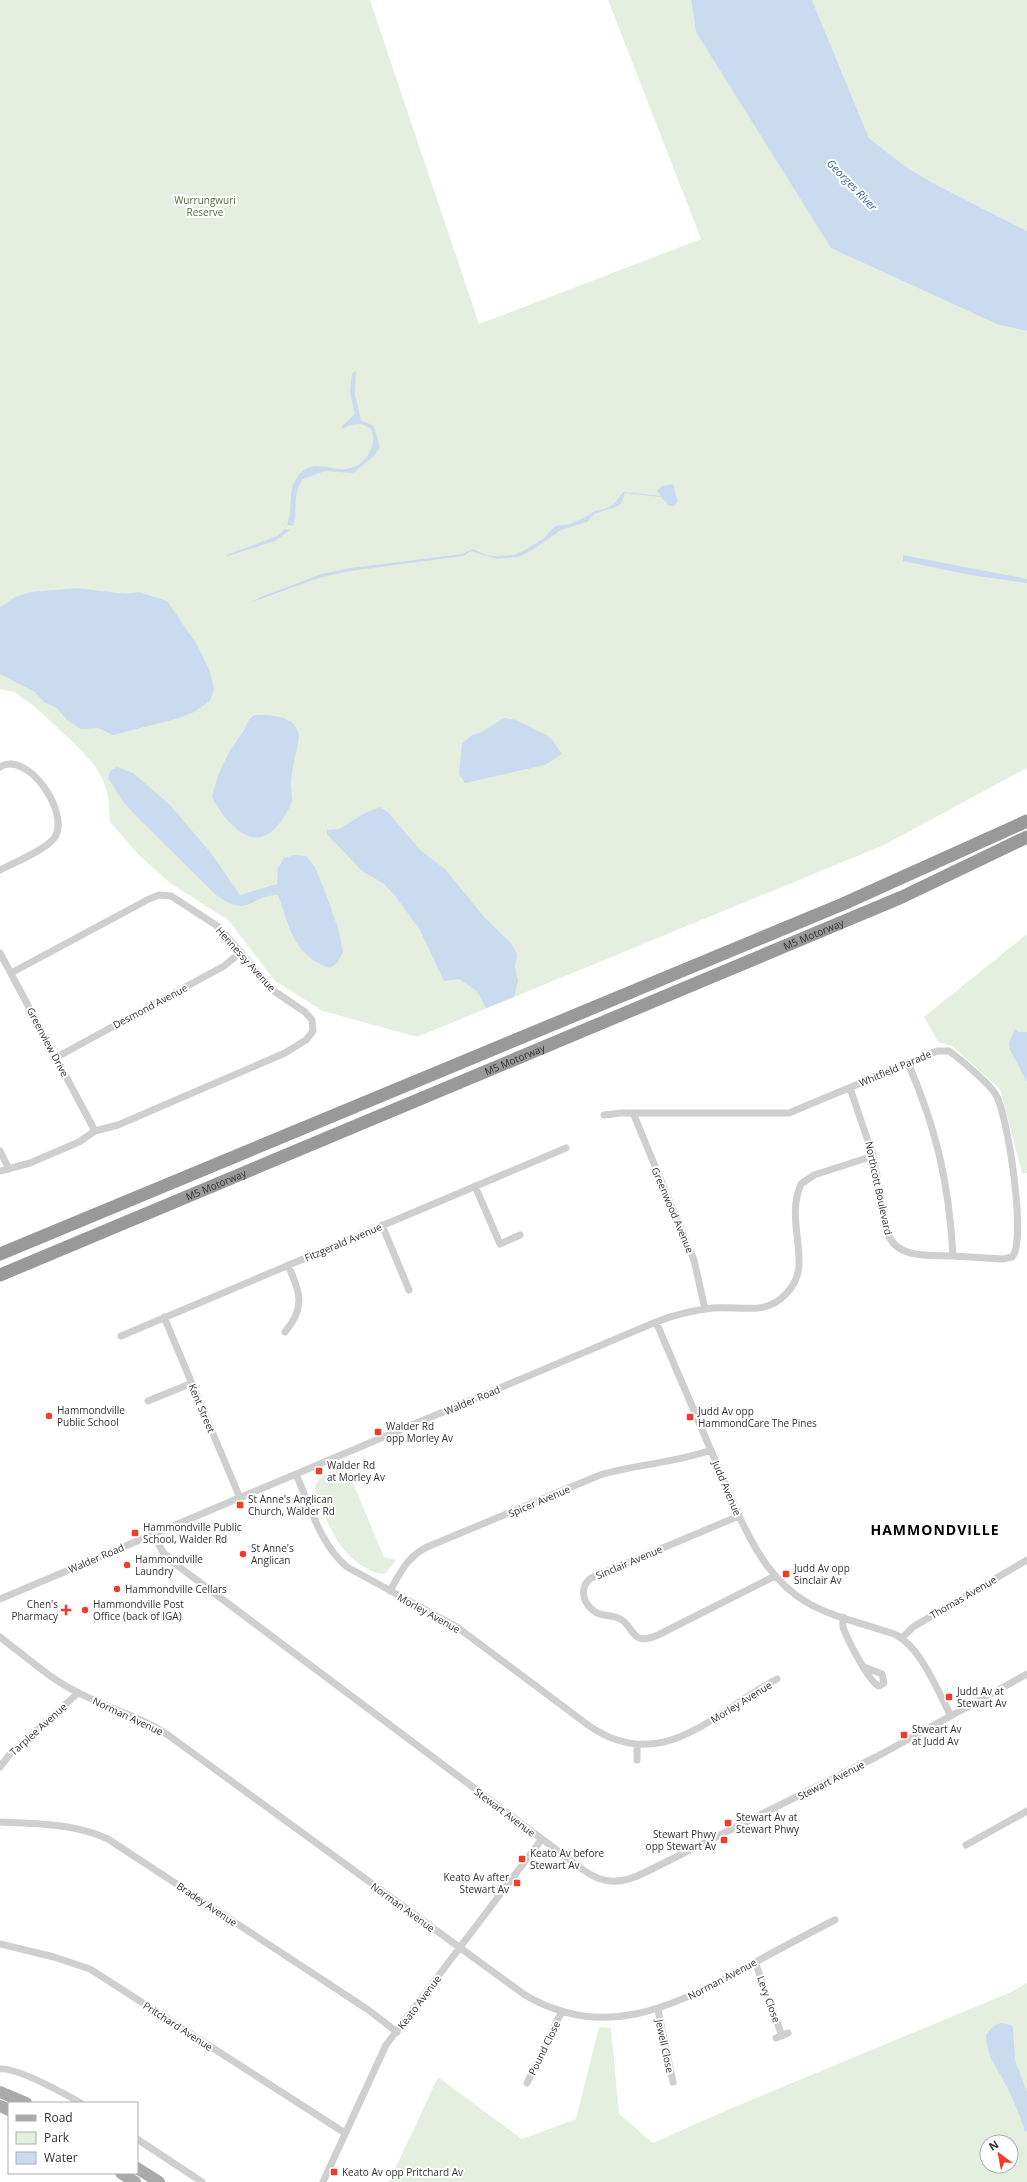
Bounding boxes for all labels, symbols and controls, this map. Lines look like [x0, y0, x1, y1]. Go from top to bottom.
water label: Georges River [824, 156, 881, 214]
park label: Wurrungwuri Reserve [174, 193, 236, 219]
street label: M5 Motorway [781, 915, 847, 953]
street label: Hennessy Avenue [213, 924, 279, 995]
street label: Desmond Avenue [110, 980, 190, 1032]
street label: Greenview Drive [24, 1005, 72, 1079]
street label: M5 Motorway [482, 1040, 548, 1078]
street label: Whitfield Parade [857, 1046, 934, 1090]
street label: Northcott Boulevard [862, 1140, 896, 1236]
street label: M5 Motorway [183, 1165, 249, 1203]
street label: Greenwood Avenue [649, 1165, 698, 1255]
street label: Fitzgerald Avenue [302, 1219, 384, 1265]
street label: Kent Street [185, 1381, 219, 1435]
street label: Walder Road [442, 1382, 502, 1418]
place label: Hammondville Public School [57, 1403, 125, 1429]
place label: Judd Av opp HammondCare The Pines [697, 1404, 817, 1430]
marker: Hammondville Public School [44, 1411, 54, 1421]
marker: Judd Av opp HammondCare The Pines [685, 1412, 695, 1422]
place label: Walder Rd opp Morley Av [386, 1419, 453, 1445]
marker: Walder Rd opp Morley Av [373, 1427, 383, 1437]
street label: Judd Avenue [709, 1457, 745, 1518]
place label: Walder Rd at Morley Av [327, 1458, 385, 1484]
marker: Walder Rd at Morley Av [314, 1466, 324, 1476]
street label: Spicer Avenue [506, 1482, 572, 1520]
place label: St Anne's Anglican Church, Walder Rd [248, 1492, 335, 1518]
marker: St Anne's Anglican Church, Walder Rd [235, 1500, 245, 1510]
place label: Hammondville Public School, Walder Rd [143, 1520, 242, 1546]
district label: HAMMONDVILLE [870, 1520, 1000, 1539]
marker: Hammondville Public School, Walder Rd [130, 1528, 140, 1538]
street label: Walder Road [66, 1540, 126, 1576]
place label: St Anne's Anglican [251, 1541, 294, 1567]
street label: Sinclair Avenue [594, 1542, 665, 1582]
marker: St Anne's Anglican [238, 1549, 248, 1559]
place label: Hammondville Laundry [135, 1552, 203, 1578]
marker: Hammondville Laundry [122, 1560, 132, 1570]
place label: Judd Av opp Sinclair Av [793, 1561, 850, 1587]
marker: Judd Av opp Sinclair Av [781, 1569, 791, 1579]
street label: Thomas Avenue [927, 1572, 999, 1622]
place label: Hammondville Cellars [125, 1582, 227, 1596]
marker: Hammondville Cellars [112, 1584, 122, 1594]
street label: Morley Avenue [395, 1590, 463, 1636]
place label: Chen's Pharmacy [12, 1597, 59, 1623]
place label: Hammondville Post Office (back of IGA) [93, 1597, 184, 1623]
marker: Chen's Pharmacy [61, 1605, 71, 1615]
marker: Hammondville Post Office (back of IGA) [80, 1605, 90, 1615]
street label: Morley Avenue [708, 1677, 775, 1726]
place label: Judd Av at Stewart Av [956, 1684, 1007, 1710]
marker: Judd Av at Stewart Av [944, 1692, 954, 1702]
street label: Norman Avenue [91, 1694, 166, 1739]
street label: Tarplee Avenue [6, 1699, 70, 1758]
place label: Stweart Av at Judd Av [912, 1722, 962, 1748]
marker: Stweart Av at Judd Av [899, 1730, 909, 1740]
street label: Stewart Avenue [795, 1757, 867, 1803]
street label: Stewart Avenue [472, 1784, 539, 1840]
place label: Stewart Av at Stewart Phwy [736, 1810, 800, 1836]
marker: Stewart Av at Stewart Phwy [723, 1818, 733, 1828]
place label: Stewart Phwy opp Stewart Av [646, 1827, 717, 1853]
marker: Stewart Phwy opp Stewart Av [719, 1835, 729, 1845]
place label: Keato Av before Stewart Av [530, 1846, 605, 1872]
marker: Keato Av before Stewart Av [517, 1854, 527, 1864]
place label: Keato Av after Stewart Av [443, 1870, 509, 1896]
marker: Keato Av after Stewart Av [512, 1878, 522, 1888]
street label: Bradey Avenue [174, 1879, 240, 1930]
street label: Norman Avenue [368, 1879, 438, 1935]
street label: Norman Avenue [685, 1955, 759, 2003]
street label: Keato Avenue [394, 1972, 444, 2032]
street label: Levy Close [754, 1974, 784, 2025]
street label: Pritchard Avenue [141, 1998, 216, 2054]
street label: Jewell Close [652, 2017, 678, 2075]
street label: Pound Close [525, 2018, 563, 2077]
legend [8, 2102, 138, 2174]
text: Road [44, 2109, 73, 2126]
text: Park [44, 2129, 70, 2146]
north arrow [979, 2134, 1019, 2174]
text: N [986, 2136, 1001, 2154]
text: Water [44, 2149, 78, 2166]
place label: Keato Av opp Pritchard Av [342, 2165, 463, 2179]
marker: Keato Av opp Pritchard Av [329, 2167, 339, 2177]

